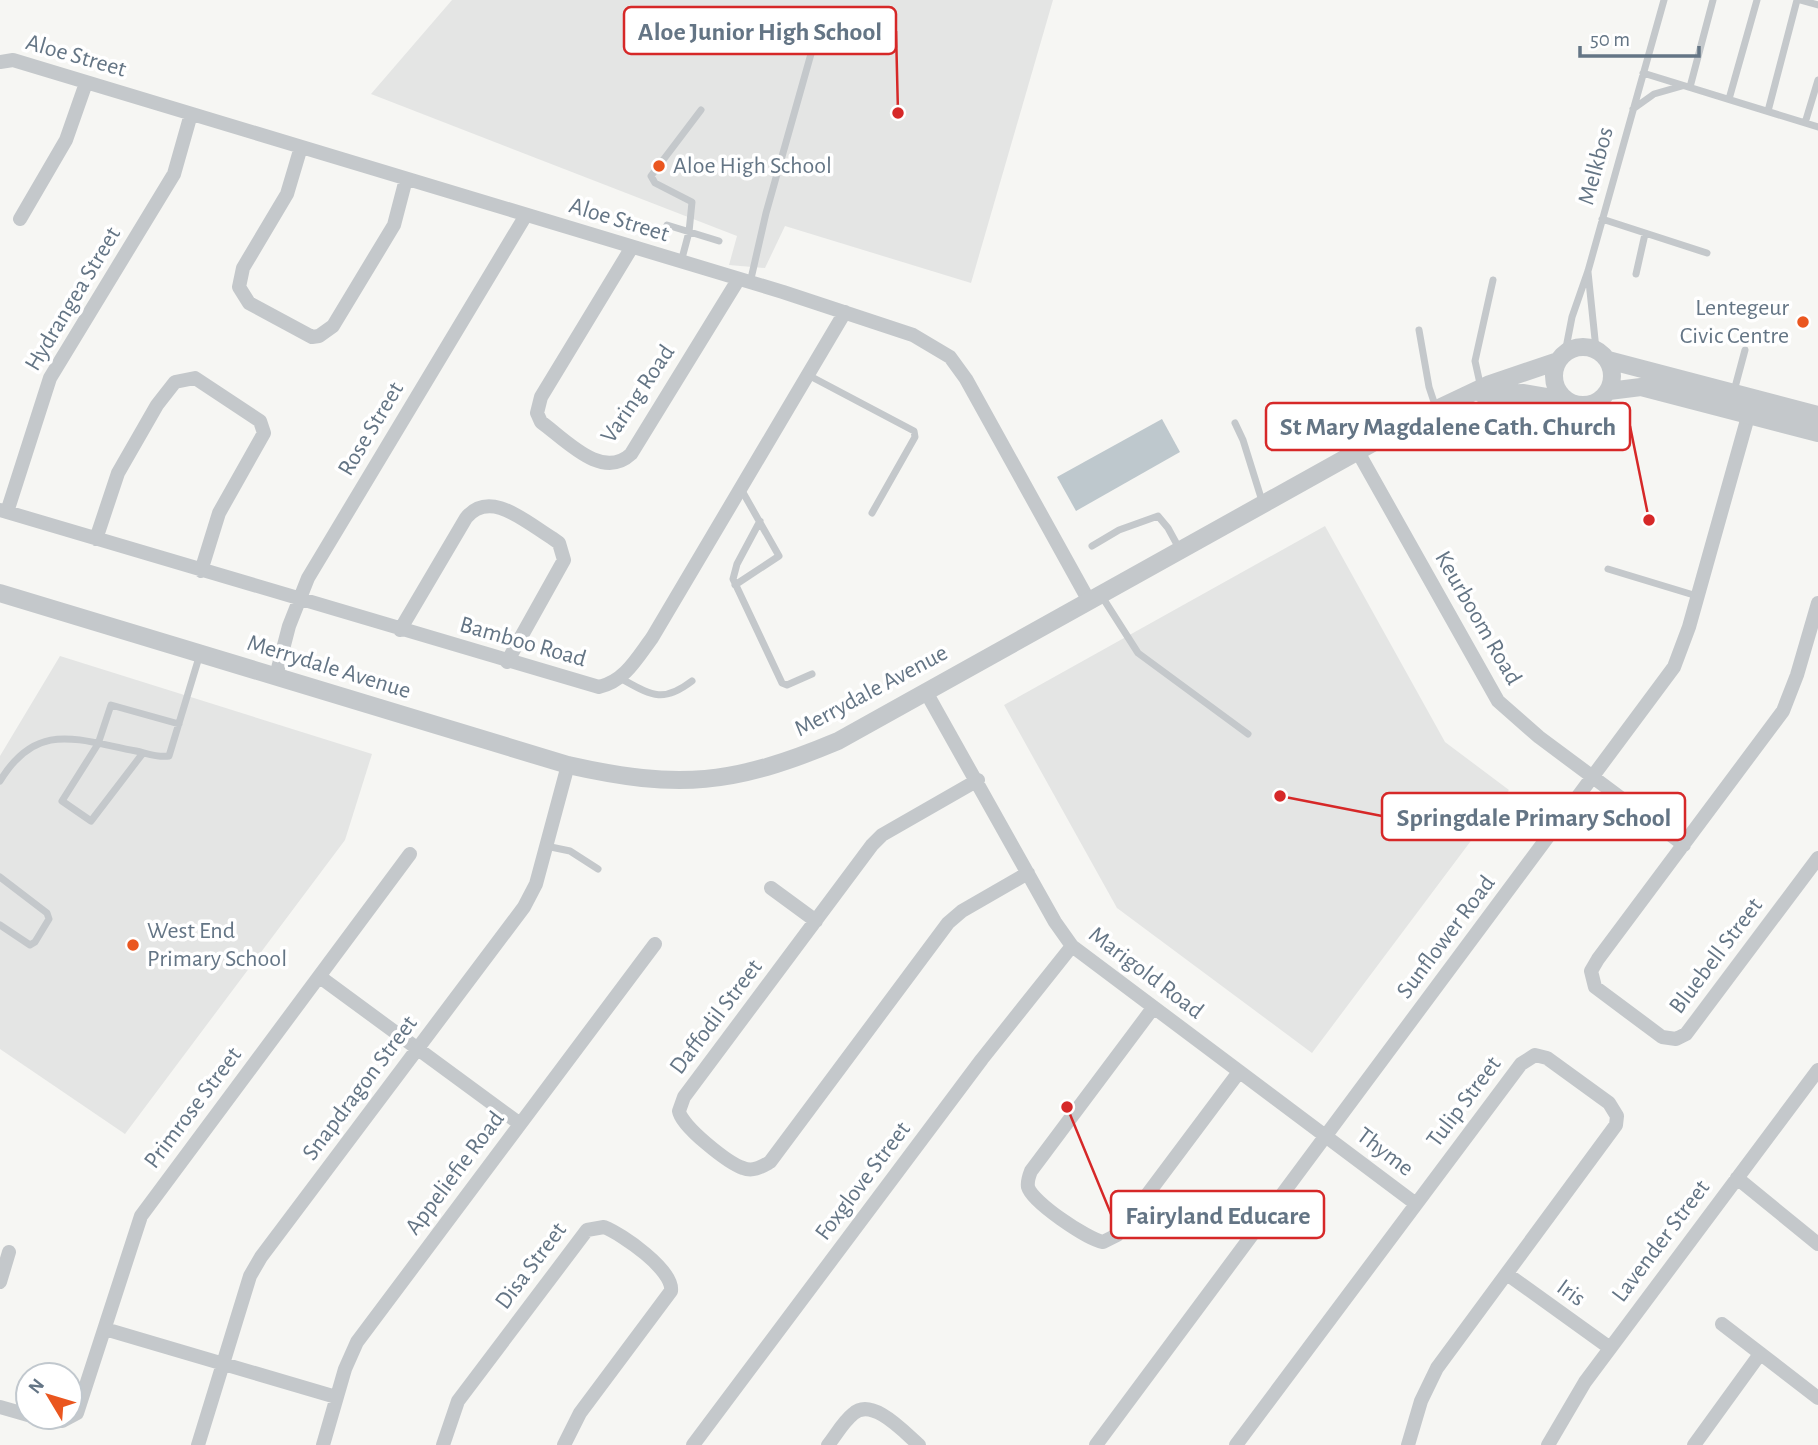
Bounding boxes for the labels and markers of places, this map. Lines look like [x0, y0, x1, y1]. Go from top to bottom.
callout: Aloe Junior High School [624, 7, 896, 54]
place label: Aloe High School [673, 154, 832, 178]
marker: Aloe High School [651, 158, 667, 174]
place label: Lentegeur Civic Centre [1680, 296, 1789, 348]
marker: Lentegeur Civic Centre [1795, 314, 1811, 330]
callout: St Mary Magdalene Cath. Church [1266, 403, 1630, 450]
callout: Springdale Primary School [1382, 793, 1685, 840]
place label: West End Primary School [147, 919, 287, 971]
marker: West End Primary School [125, 937, 141, 953]
callout: Fairyland Educare [1111, 1191, 1324, 1238]

